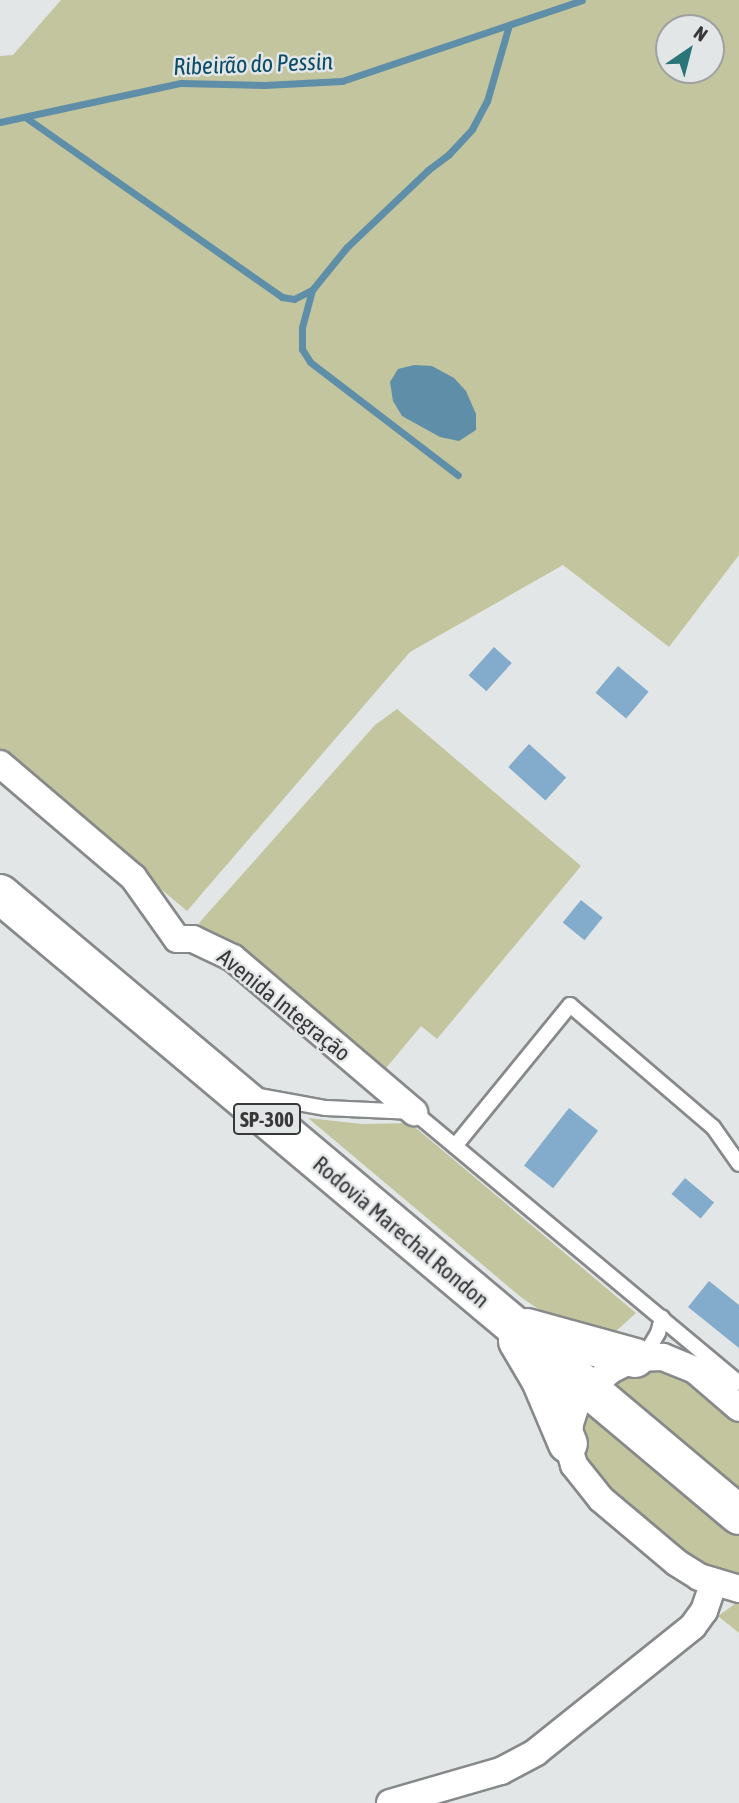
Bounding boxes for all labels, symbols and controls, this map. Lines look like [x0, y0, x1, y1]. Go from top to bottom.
north arrow [655, 14, 725, 84]
text: N [690, 21, 712, 46]
water label: Ribeirão do Pessin [173, 47, 333, 81]
street label: Avenida Integração [212, 943, 356, 1067]
road number: SP-300 [232, 1102, 302, 1136]
street label: Rodovia Marechal Rondon [307, 1150, 495, 1314]

